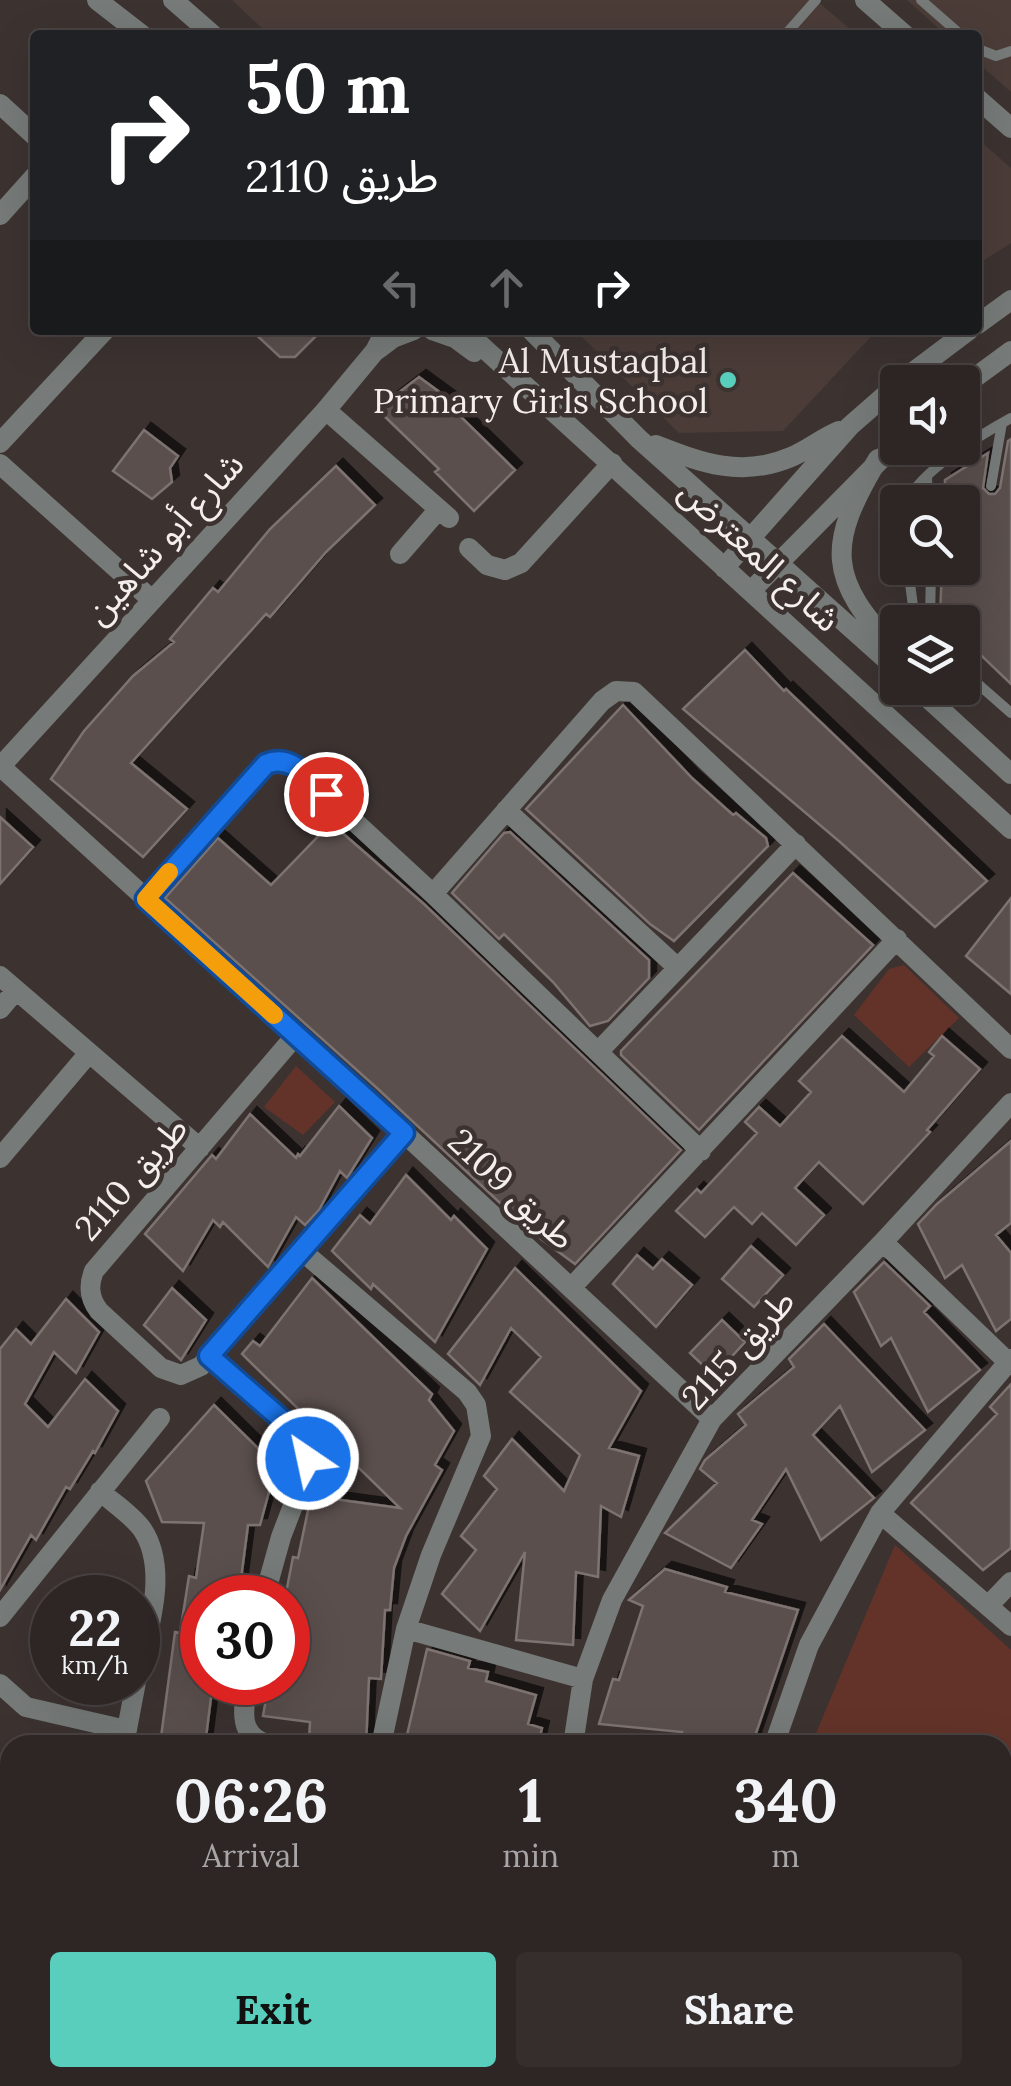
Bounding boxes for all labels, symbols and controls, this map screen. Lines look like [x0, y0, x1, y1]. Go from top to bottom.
text: 50 m [245, 43, 410, 132]
icon: right [80, 70, 210, 200]
text: طريق 2110 [245, 147, 438, 204]
icon: left [374, 260, 429, 315]
icon: ahead [479, 260, 534, 315]
icon: right [584, 260, 639, 315]
place label: Al Mustaqbal Primary Girls School [373, 338, 708, 423]
map controls [880, 365, 980, 705]
button: sound [880, 365, 980, 465]
marker: Al Mustaqbal Primary Girls School [717, 369, 739, 391]
street label: شارع أبو شاهين [75, 442, 256, 636]
street label: شارع المعترض [667, 469, 850, 644]
button: search [880, 485, 980, 585]
button: layers [880, 605, 980, 705]
pin [284, 752, 369, 837]
icon: arrive [299, 767, 354, 822]
street label: طريق 2110 [65, 1106, 197, 1250]
street label: طريق 2109 [439, 1119, 585, 1259]
street label: طريق 2115 [672, 1279, 804, 1419]
position arrow [256, 1407, 360, 1511]
speed limit sign: 30 [180, 1575, 310, 1705]
text: 22 [68, 1596, 122, 1660]
text: km/h [61, 1649, 129, 1681]
text: 06:26 [174, 1762, 328, 1838]
text: 1 [519, 1762, 543, 1838]
text: 340 [733, 1762, 838, 1838]
text: Arrival [202, 1835, 300, 1876]
text: min [502, 1835, 559, 1876]
text: m [771, 1835, 800, 1876]
button: Exit [50, 1952, 496, 2067]
button: Share [516, 1952, 962, 2067]

